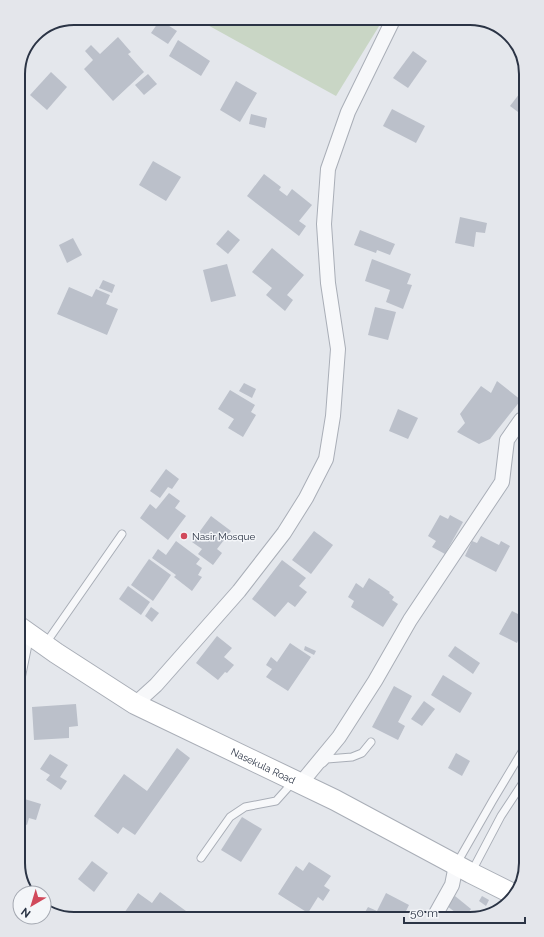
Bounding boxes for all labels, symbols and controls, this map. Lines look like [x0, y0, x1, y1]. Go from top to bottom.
marker: Nasir Mosque [179, 531, 189, 541]
place label: Nasir Mosque [192, 531, 256, 542]
street label: Nasekula Road [229, 746, 297, 786]
north arrow [12, 885, 52, 925]
scale bar [404, 899, 525, 925]
text: N [19, 905, 33, 920]
text: 50 m [410, 906, 438, 920]

